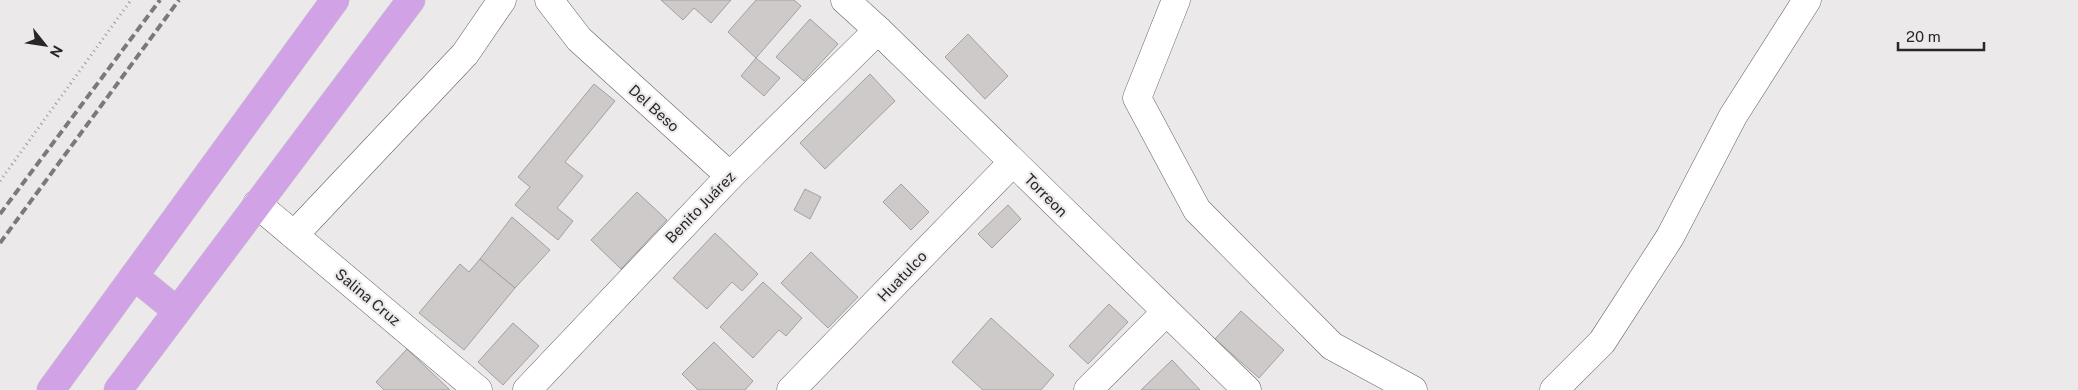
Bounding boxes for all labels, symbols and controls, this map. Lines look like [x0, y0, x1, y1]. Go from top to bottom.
north arrow [20, 20, 70, 70]
scale bar [1898, 20, 1984, 52]
text: 20 m [1906, 28, 1941, 45]
text: N [47, 43, 66, 60]
street label: Del Beso [625, 81, 683, 135]
street label: Benito Juárez [662, 168, 738, 246]
street label: Torreon [1021, 170, 1071, 220]
street label: Huatulco [874, 247, 930, 305]
street label: Salina Cruz [332, 265, 404, 329]

